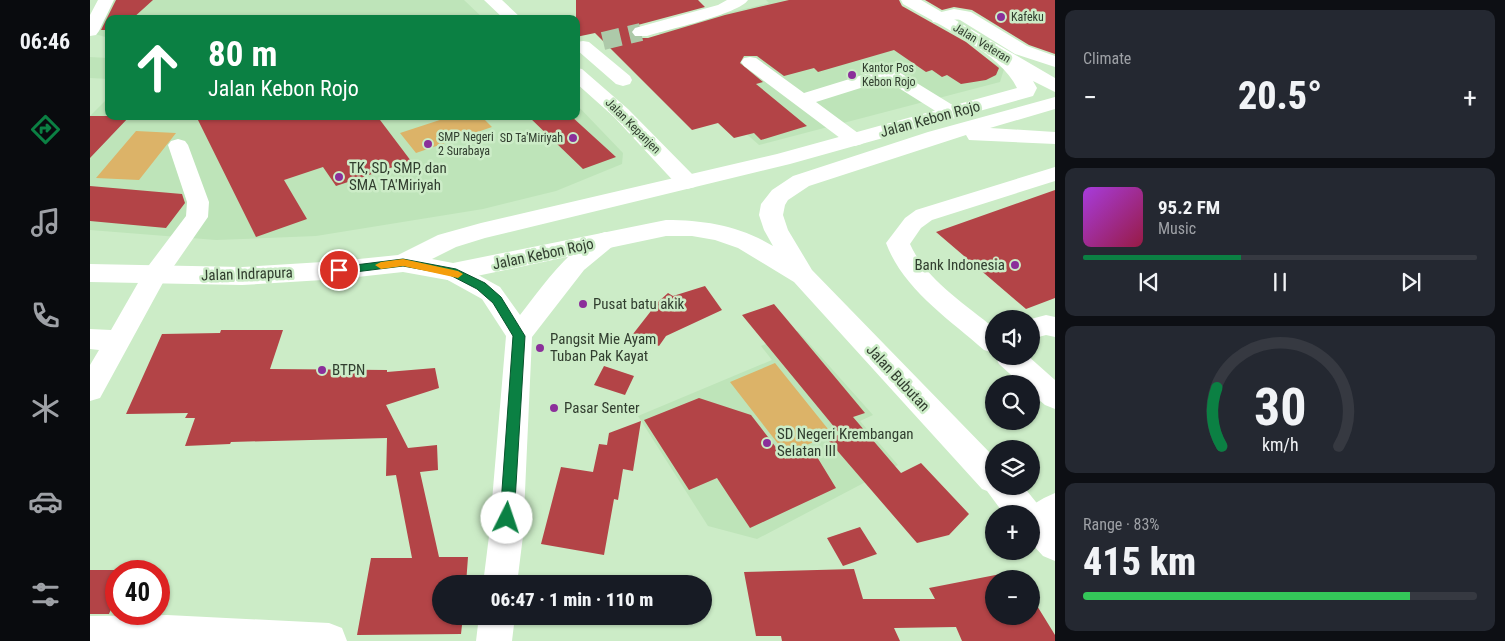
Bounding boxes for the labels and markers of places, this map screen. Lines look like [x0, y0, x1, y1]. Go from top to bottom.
place label: Kafeku [1011, 10, 1044, 24]
marker: Kafeku [995, 11, 1007, 23]
place label: Kantor Pos Kebon Rojo [862, 61, 916, 89]
marker: Kantor Pos Kebon Rojo [846, 69, 858, 81]
place label: SMP Negeri 2 Surabaya [438, 130, 494, 158]
place label: SD Ta'Miriyah [500, 131, 563, 145]
marker: SD Ta'Miriyah [567, 132, 579, 144]
marker: SMP Negeri 2 Surabaya [422, 138, 434, 150]
place label: TK, SD, SMP, dan SMA TA'Miriyah [349, 159, 447, 194]
marker: TK, SD, SMP, dan SMA TA'Miriyah [333, 171, 345, 183]
pin [318, 249, 360, 291]
place label: Bank Indonesia [914, 256, 1005, 274]
marker: Bank Indonesia [1009, 259, 1021, 271]
place label: Pusat batu akik [593, 295, 685, 313]
marker: Pusat batu akik [577, 298, 589, 310]
place label: Pangsit Mie Ayam Tuban Pak Kayat [550, 330, 656, 365]
marker: Pangsit Mie Ayam Tuban Pak Kayat [534, 342, 546, 354]
place label: BTPN [332, 361, 365, 379]
marker: BTPN [316, 364, 328, 376]
place label: Pasar Senter [564, 399, 640, 417]
marker: Pasar Senter [548, 402, 560, 414]
place label: SD Negeri Krembangan Selatan III [777, 425, 914, 460]
marker: SD Negeri Krembangan Selatan III [761, 437, 773, 449]

